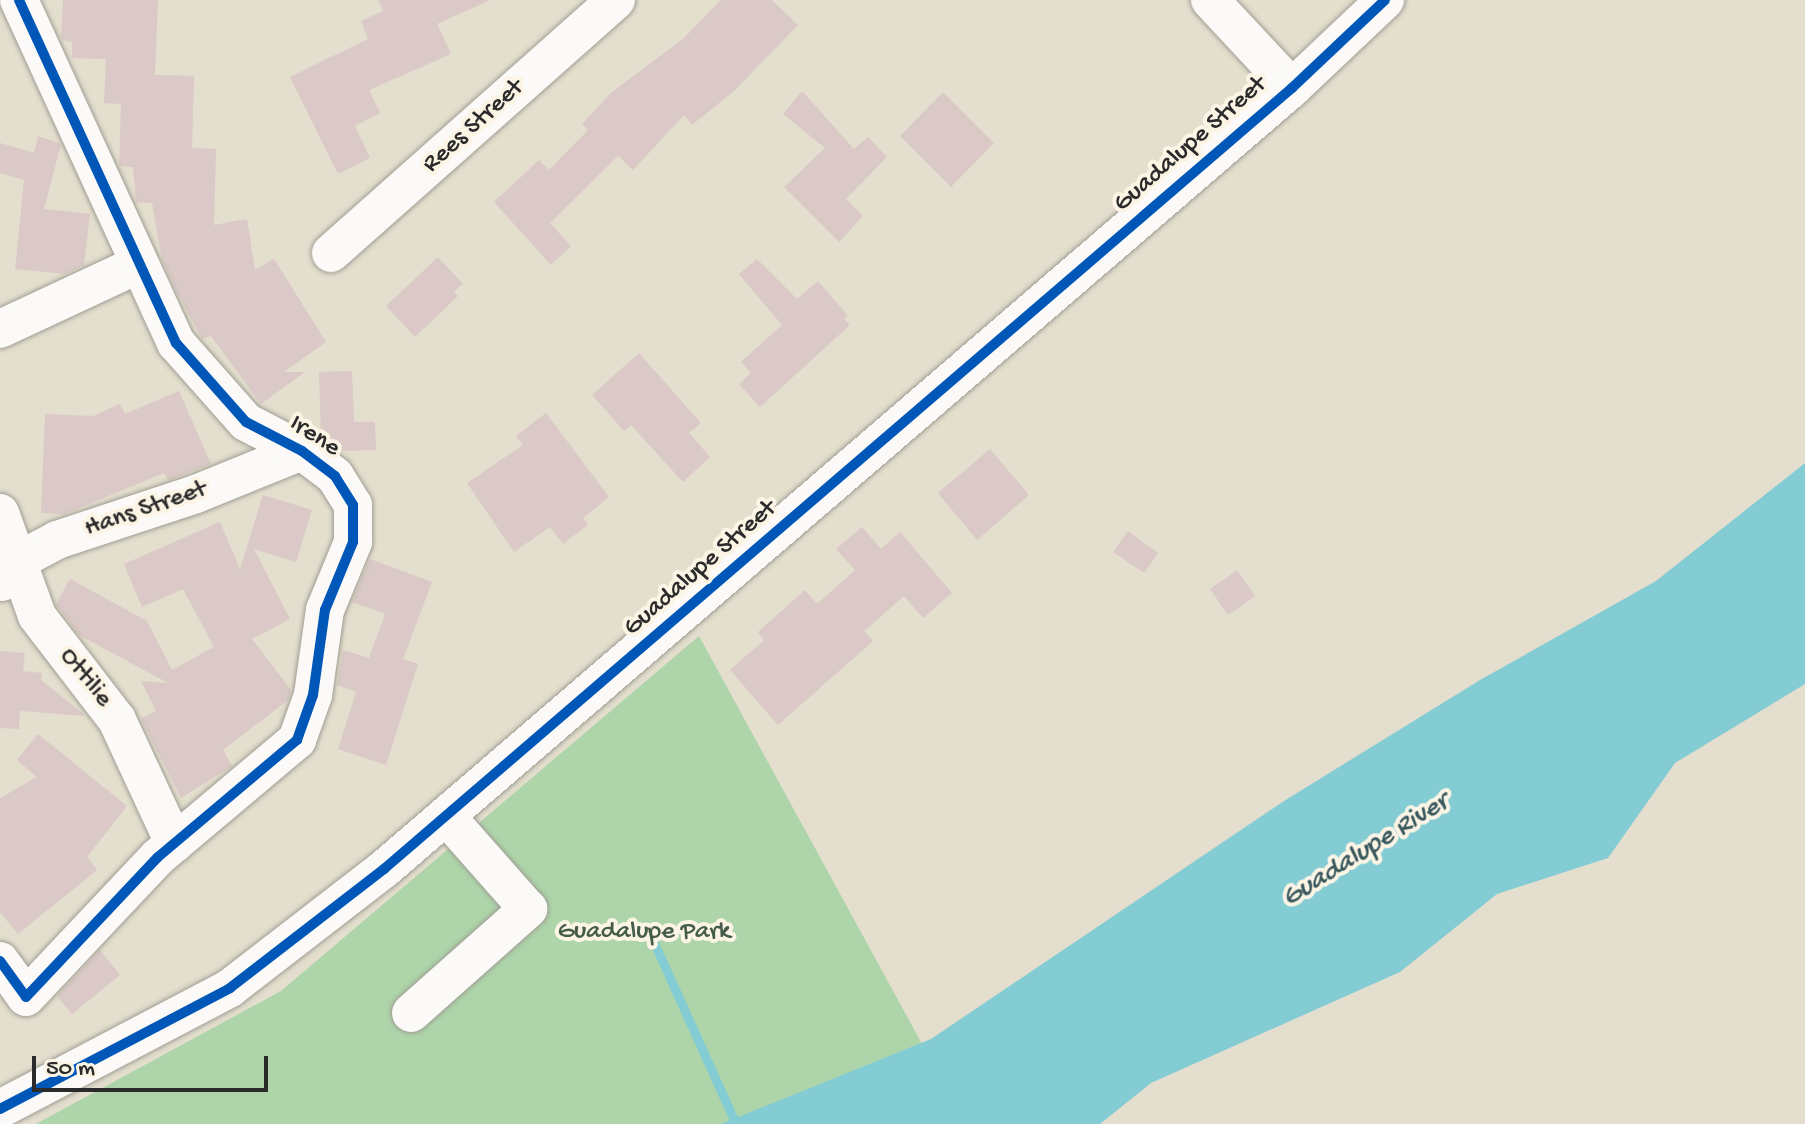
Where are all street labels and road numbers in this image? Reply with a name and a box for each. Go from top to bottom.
street label: Guadalupe Street [1108,70,1274,220]
street label: Rees Street [417,73,531,181]
street label: Irene [283,409,345,465]
street label: Hans Street [81,475,211,545]
street label: Guadalupe Street [618,494,784,644]
street label: Ottilie [52,642,118,714]

